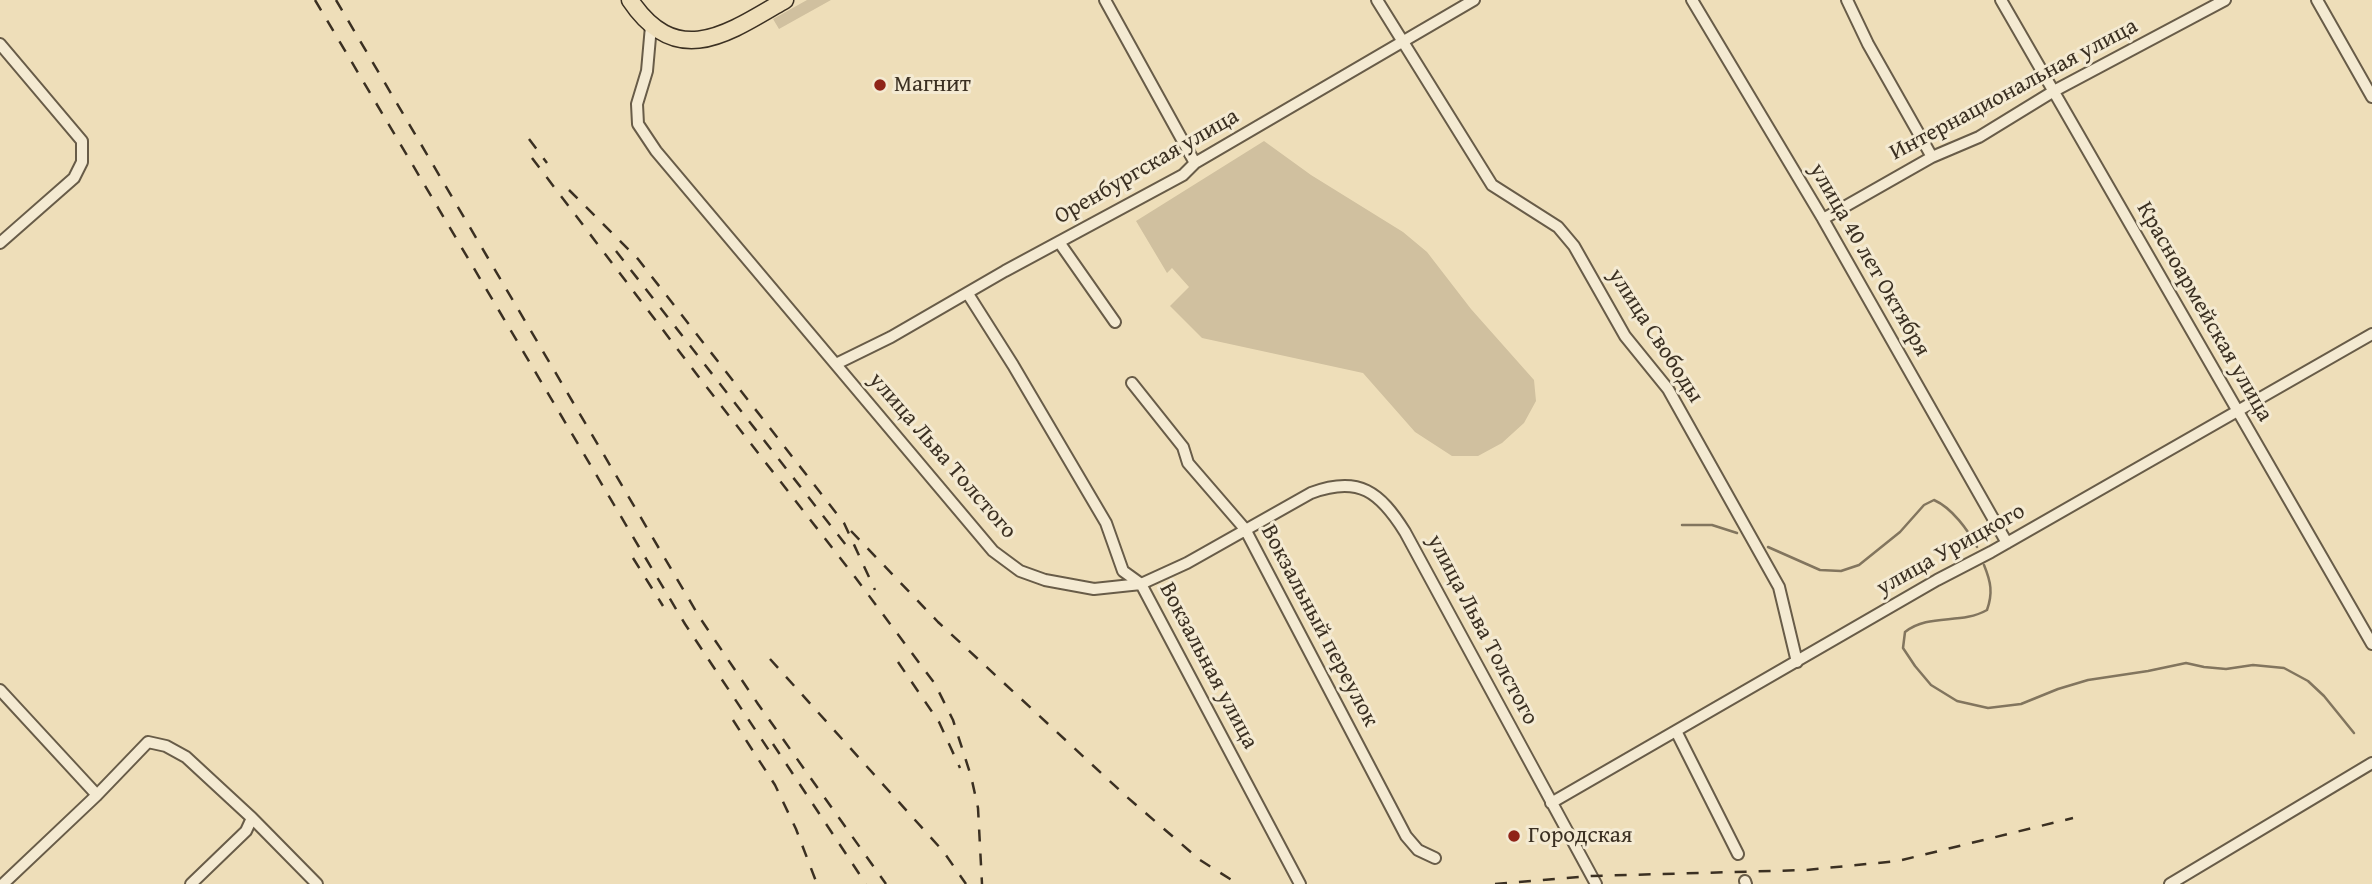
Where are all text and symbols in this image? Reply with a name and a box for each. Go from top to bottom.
street label: Интернациональная улица [1885,13,2143,167]
place label: Магнит [894,71,971,99]
marker: Магнит [872,77,888,93]
street label: Оренбургская улица [1050,103,1244,231]
street label: улица 40 лет Октября [1802,158,1936,362]
street label: Красноармейская улица [2130,197,2278,427]
street label: улица Свободы [1601,264,1709,408]
street label: улица Льва Толстого [862,367,1022,545]
street label: улица Урицкого [1872,498,2030,602]
street label: Вокзальный переулок [1254,520,1384,732]
street label: улица Льва Толстого [1420,530,1544,730]
street label: Вокзальная улица [1153,578,1263,754]
place label: Городская [1528,822,1632,850]
marker: Городская [1506,828,1522,844]

